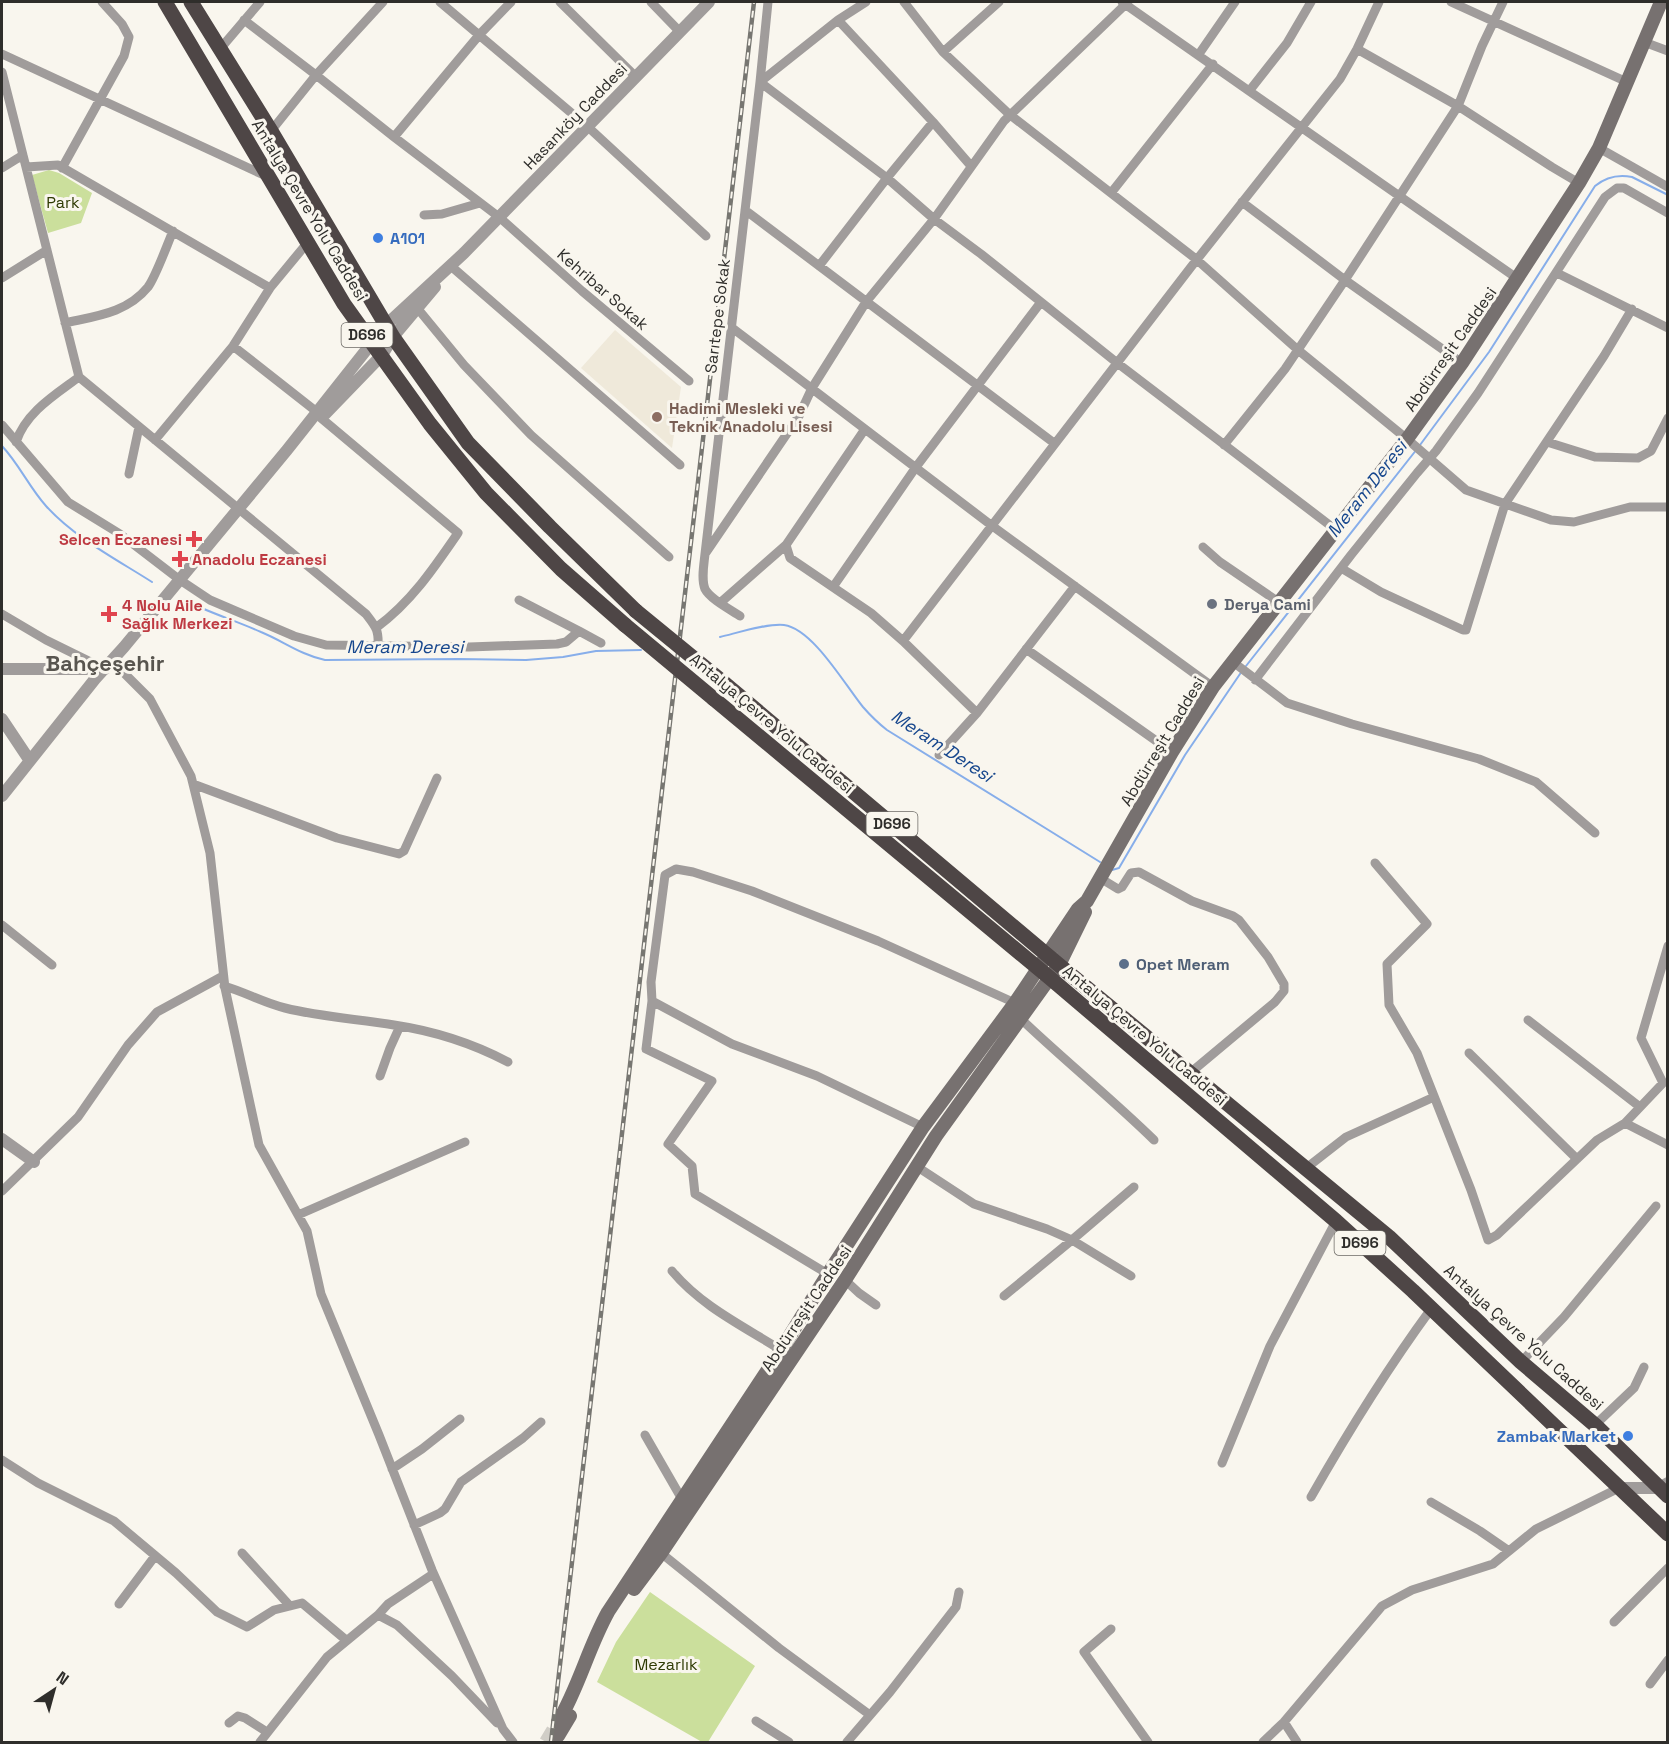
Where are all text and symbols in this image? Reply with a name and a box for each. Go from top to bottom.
street label: Hasanköy Caddesi [519,58,632,174]
street label: Antalya Çevre Yolu Caddesi [247,116,372,305]
park label: Park [46,192,80,213]
place label: A101 [390,228,425,249]
marker: A101 [371,231,385,245]
street label: Kehribar Sokak [553,244,653,335]
street label: Sarıtepe Sokak [700,257,735,375]
street label: Abdürreşit Caddesi [1400,283,1501,416]
road number: D696 [342,323,392,347]
place label: Hadimi Mesleki ve Teknik Anadolu Lisesi [669,398,833,437]
marker: Hadimi Mesleki ve Teknik Anadolu Lisesi [650,410,664,424]
water label: Meram Deresi [1322,434,1413,542]
place label: Selcen Eczanesi [59,529,182,550]
marker: Selcen Eczanesi [187,532,201,546]
place label: Anadolu Eczanesi [192,549,327,570]
marker: Anadolu Eczanesi [173,552,187,566]
place label: Derya Cami [1224,594,1311,615]
place label: 4 Nolu Aile Sağlık Merkezi [122,595,232,634]
marker: Derya Cami [1205,597,1219,611]
marker: 4 Nolu Aile Sağlık Merkezi [100,605,118,623]
water label: Meram Deresi [347,635,466,658]
street label: Antalya Çevre Yolu Caddesi [685,648,858,798]
district label: Bahçeşehir [46,649,165,677]
street label: Abdürreşit Caddesi [1116,673,1209,810]
water label: Meram Deresi [887,704,1000,788]
road number: D696 [866,812,918,836]
place label: Opet Meram [1136,954,1230,975]
marker: Opet Meram [1117,957,1131,971]
street label: Antalya Çevre Yolu Caddesi [1058,960,1231,1110]
road number: D696 [1334,1231,1386,1255]
street label: Abdürreşit Caddesi [757,1241,856,1375]
street label: Antalya Çevre Yolu Caddesi [1439,1260,1608,1415]
place label: Zambak Market [1497,1426,1616,1447]
marker: Zambak Market [1621,1429,1635,1443]
park label: Mezarlık [635,1654,698,1675]
north arrow [24,1660,84,1720]
text: N [52,1667,73,1690]

